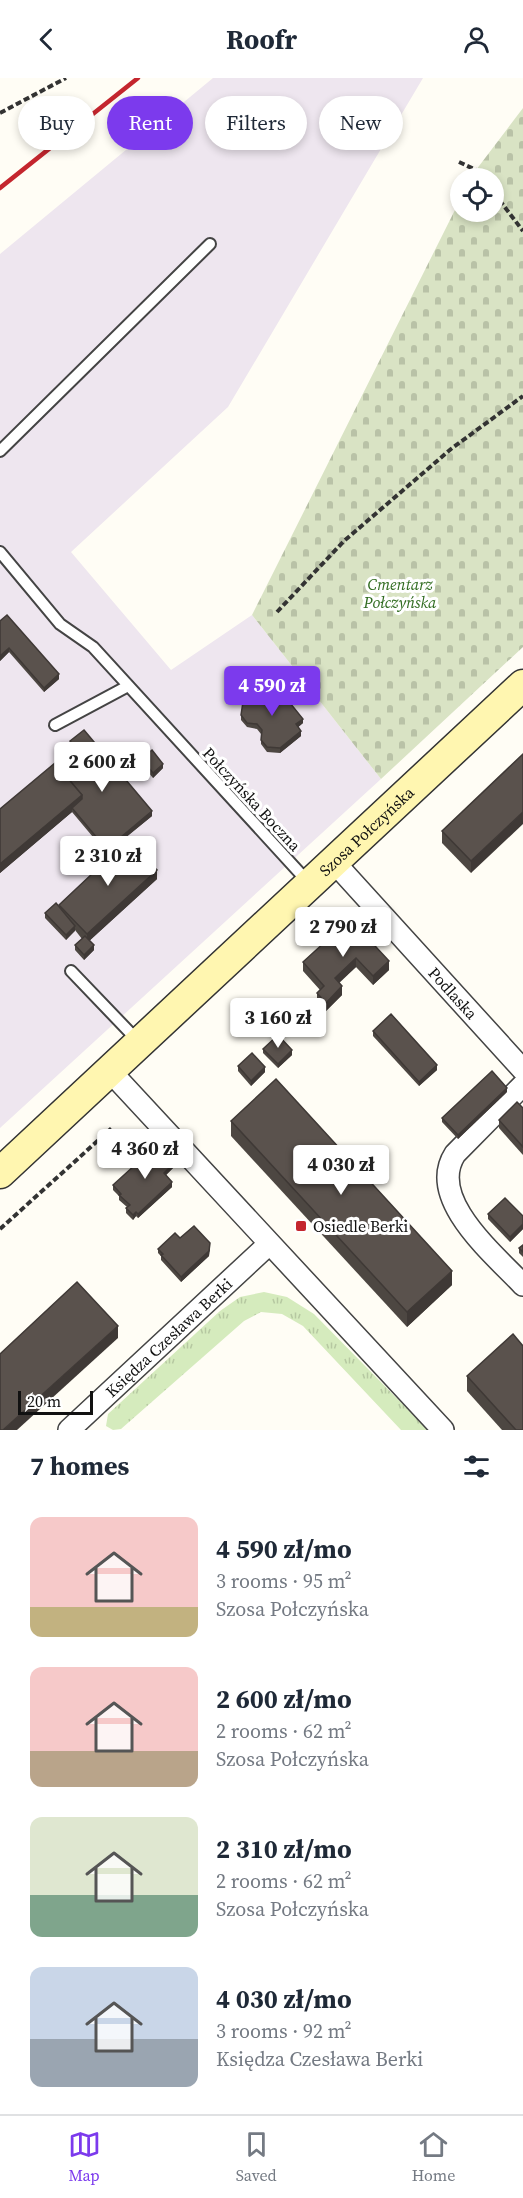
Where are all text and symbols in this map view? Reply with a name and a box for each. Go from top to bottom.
text: Roofr [226,21,297,58]
icon: back [30,23,63,56]
icon: person [460,23,493,56]
chip: Buy [18,96,95,150]
chip: Rent [107,96,193,150]
chip: Filters [205,96,307,150]
chip: New [319,96,403,150]
map controls [450,168,504,222]
button: locate [450,168,504,222]
park label: Cmentarz Połczyńska [363,573,437,613]
pin: 4 590 zł [210,666,334,717]
text: 4 590 zł [238,671,306,699]
pin: 2 600 zł [40,742,164,793]
street label: Połczyńska Boczna [198,742,307,856]
text: 2 600 zł [68,747,136,775]
street label: Szosa Połczyńska [314,781,419,881]
pin: 2 310 zł [46,836,170,887]
text: 2 310 zł [74,841,142,869]
pin: 2 790 zł [281,907,405,958]
text: 2 790 zł [309,912,377,940]
street label: Podlaska [424,962,483,1025]
pin: 3 160 zł [216,998,340,1049]
text: 3 160 zł [244,1003,312,1031]
pin: 4 360 zł [83,1129,207,1180]
text: 4 360 zł [111,1134,179,1162]
pin: 4 030 zł [279,1145,403,1196]
text: 4 030 zł [307,1150,375,1178]
place label: Osiedle Berki [313,1215,408,1237]
marker: Osiedle Berki [294,1219,308,1233]
street label: Księdza Czesława Berki [100,1273,237,1402]
scale bar [18,1388,93,1416]
text: 20 m [27,1390,61,1412]
text: 7 homes [30,1448,129,1484]
icon: filters [460,1450,493,1483]
text: 4 590 zł/mo [216,1531,352,1567]
icon: home [78,1541,150,1613]
text: 3 rooms · 95 m² [216,1567,352,1595]
text: Szosa Połczyńska [216,1595,369,1623]
text: 2 600 zł/mo [216,1681,352,1717]
icon: home [78,1691,150,1763]
text: 2 rooms · 62 m² [216,1717,352,1745]
text: Szosa Połczyńska [216,1745,369,1773]
text: 2 310 zł/mo [216,1831,352,1867]
icon: home [78,1841,150,1913]
text: 2 rooms · 62 m² [216,1867,352,1895]
text: Szosa Połczyńska [216,1895,369,1923]
text: 4 030 zł/mo [216,1981,352,2017]
icon: home [78,1991,150,2063]
text: 3 rooms · 92 m² [216,2017,352,2045]
text: Księdza Czesława Berki [216,2045,423,2073]
tab: Map [68,2128,101,2186]
tab: Saved [236,2128,277,2186]
tab: Home [412,2128,455,2186]

